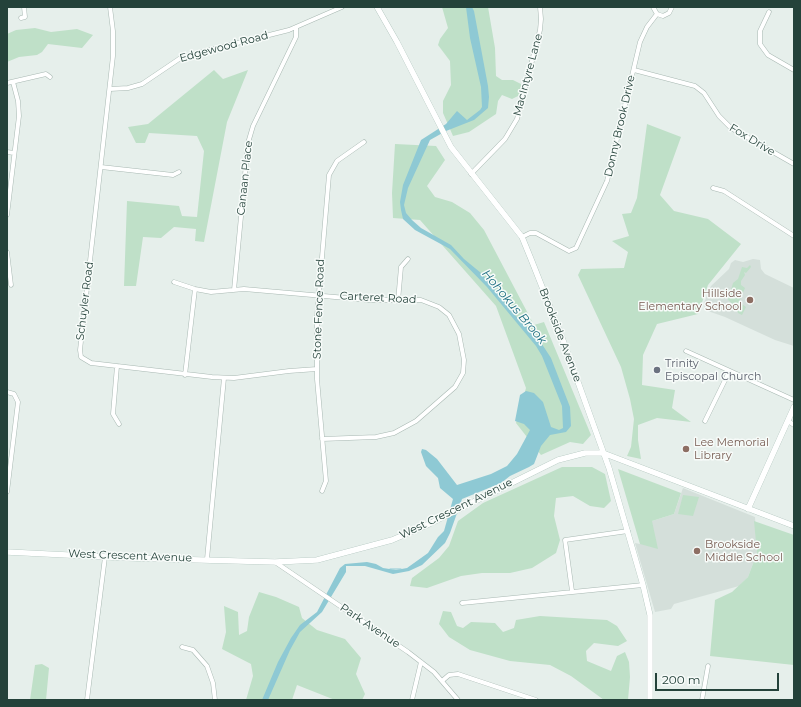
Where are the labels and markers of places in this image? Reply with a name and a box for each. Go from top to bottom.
place label: Hillside Elementary School [638,287,742,313]
marker: Hillside Elementary School [745,295,755,305]
place label: Trinity Episcopal Church [665,357,761,383]
marker: Trinity Episcopal Church [652,365,662,375]
place label: Lee Memorial Library [694,436,769,462]
marker: Lee Memorial Library [681,444,691,454]
place label: Brookside Middle School [705,538,783,564]
marker: Brookside Middle School [692,546,702,556]

